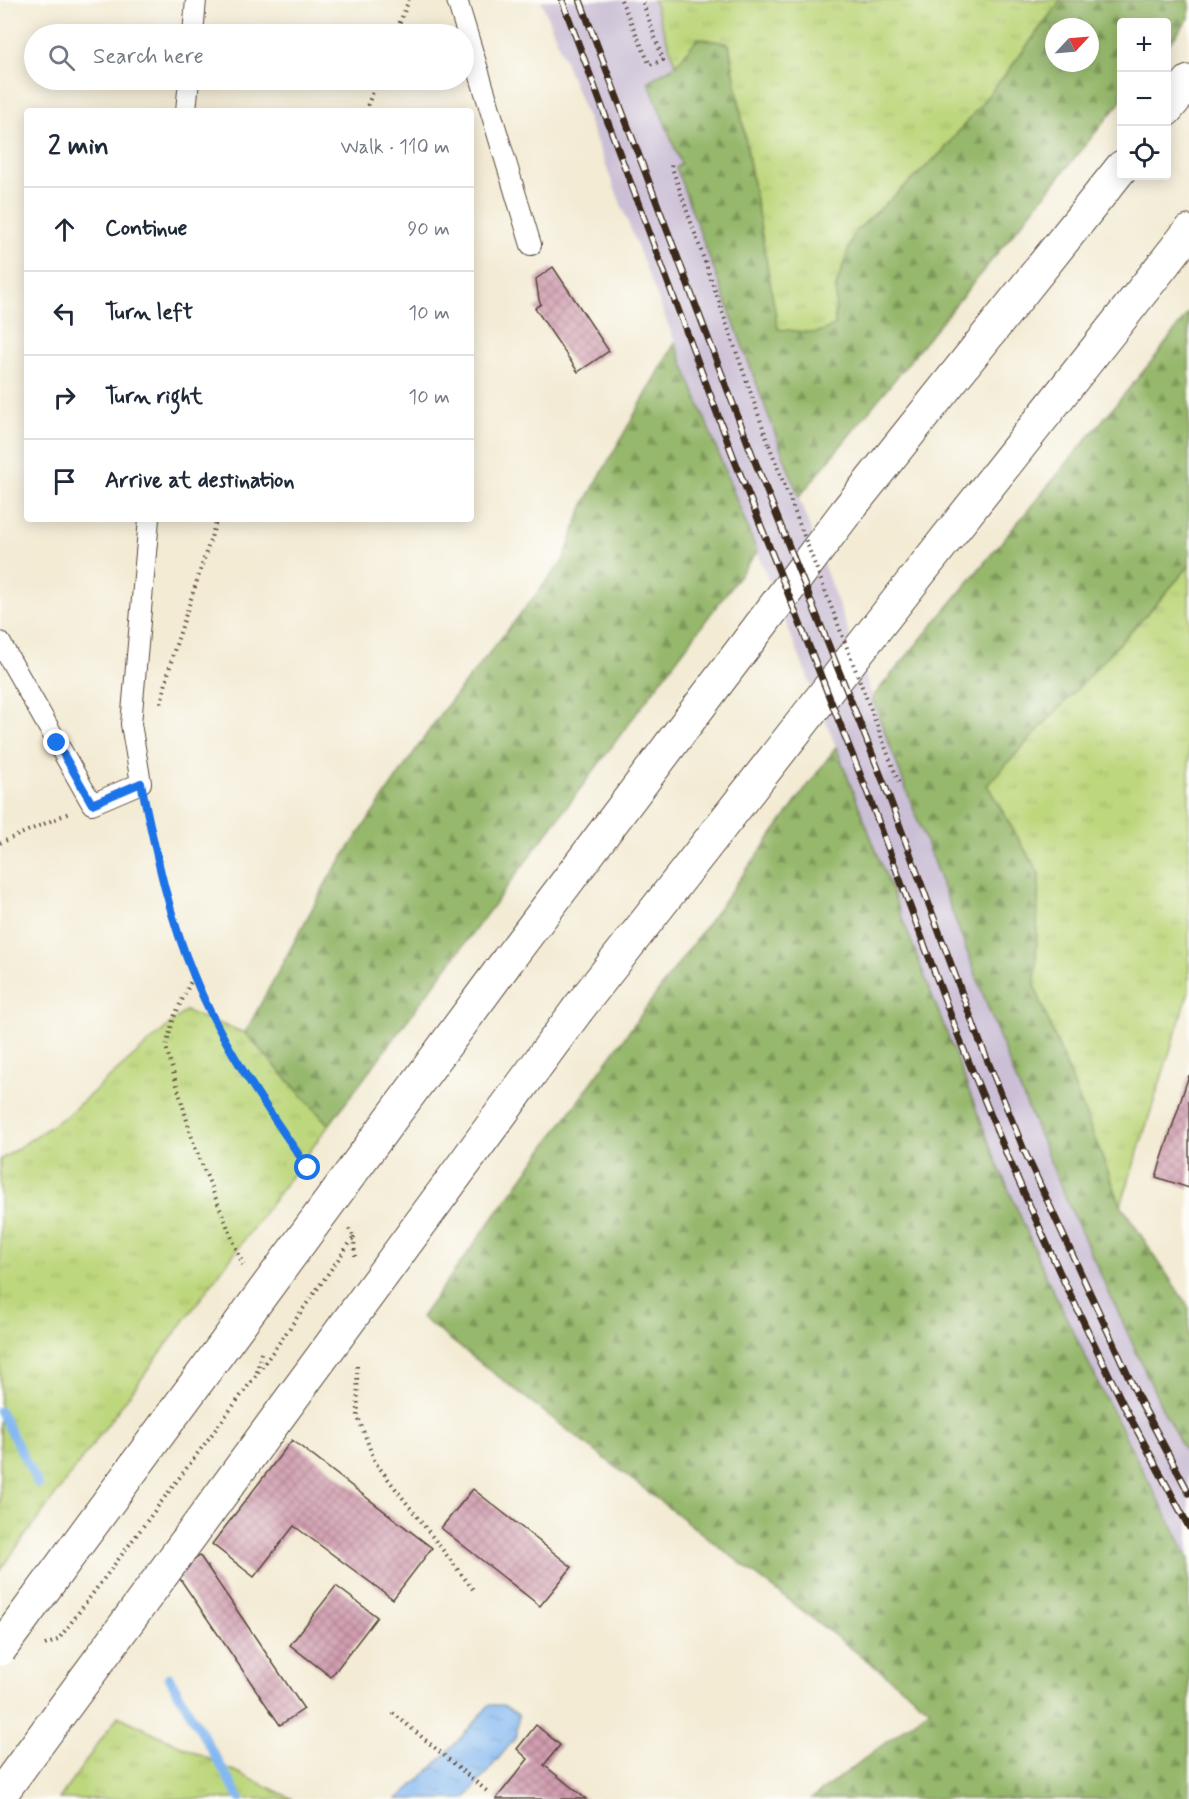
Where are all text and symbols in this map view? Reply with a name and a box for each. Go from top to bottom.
north arrow [1045,18,1099,72]
map controls [1117,18,1171,180]
button: + [1117,18,1171,72]
search box [24,24,474,90]
icon: search [45,41,78,74]
text: Search here [93,43,204,71]
button: − [1117,72,1171,126]
button: locate [1117,126,1171,180]
text: 2 min [48,130,109,164]
text: Walk · 110 m [341,134,450,161]
icon: ahead [48,213,81,246]
text: Continue [105,215,187,243]
text: 90 m [407,216,450,243]
icon: left [48,297,81,330]
text: Turn left [105,299,193,327]
text: 10 m [408,300,450,327]
icon: right [48,381,81,414]
text: Turn right [105,383,203,411]
text: 10 m [408,384,450,411]
icon: arrive [48,465,81,498]
text: Arrive at destination [105,467,295,495]
route end [43,729,69,755]
route start [294,1154,320,1180]

